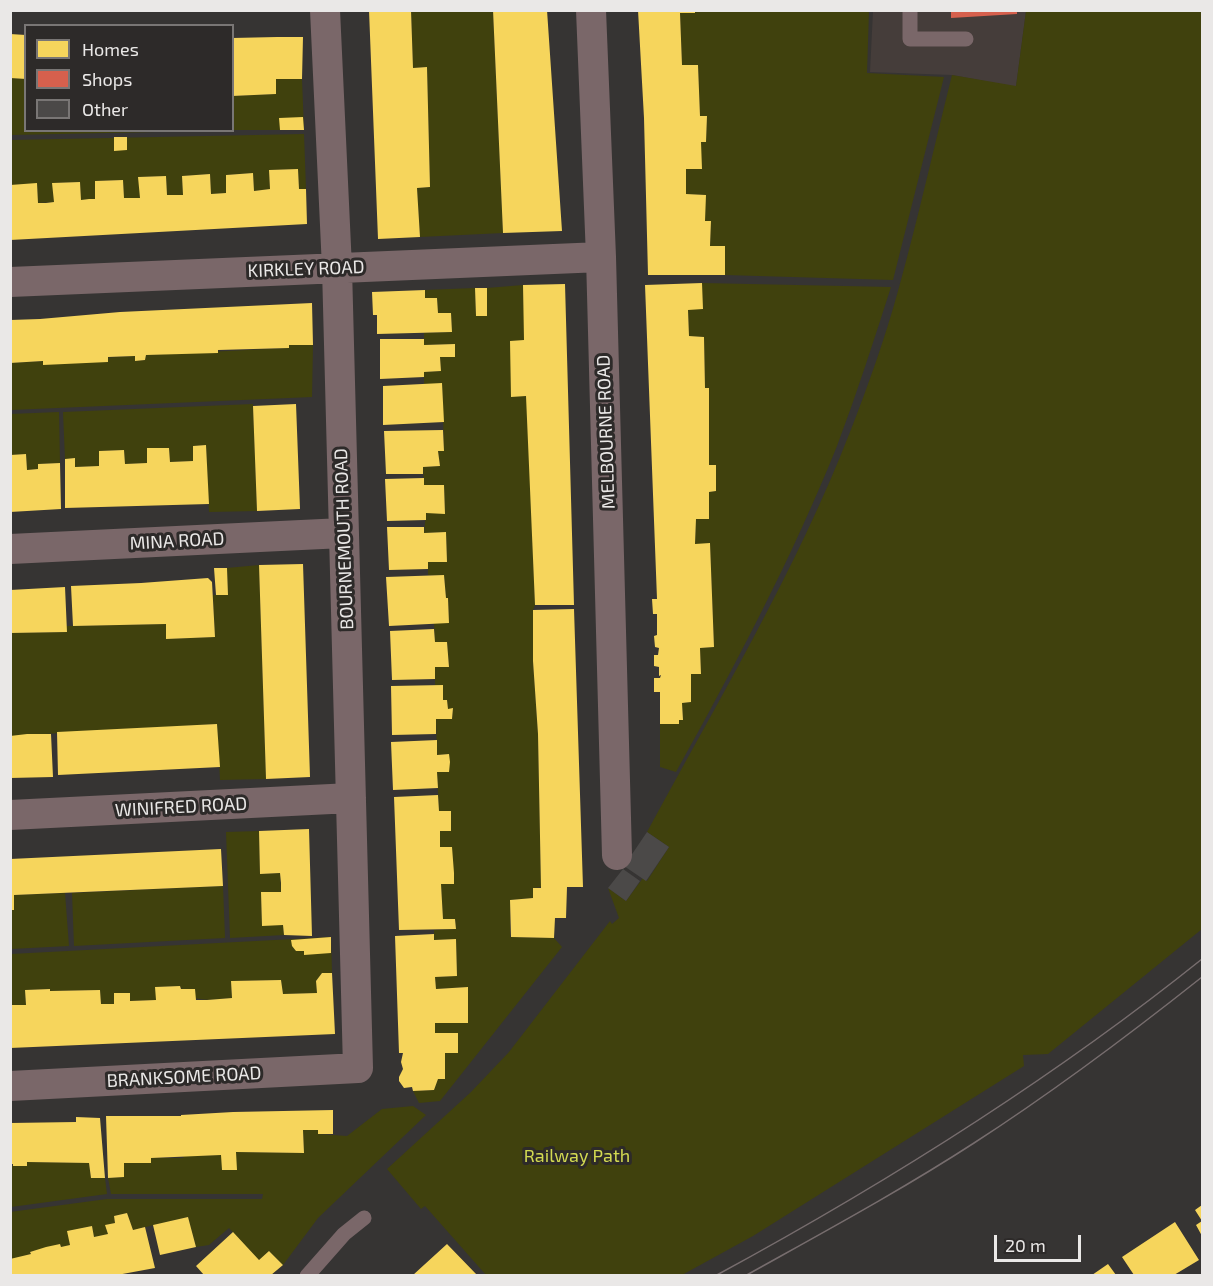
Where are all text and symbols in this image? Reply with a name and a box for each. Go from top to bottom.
legend [24,24,234,132]
text: Homes [82,38,139,60]
text: Shops [82,68,132,90]
text: Other [82,98,128,120]
street label: KIRKLEY ROAD [247,256,365,282]
street label: MELBOURNE ROAD [593,354,619,510]
street label: BOURNEMOUTH ROAD [330,448,358,630]
street label: MINA ROAD [129,528,225,554]
street label: WINIFRED ROAD [114,793,248,821]
street label: BRANKSOME ROAD [106,1062,262,1092]
park label: Railway Path [524,1145,630,1167]
scale bar [997,1223,1084,1261]
text: 20 m [1005,1234,1046,1256]

